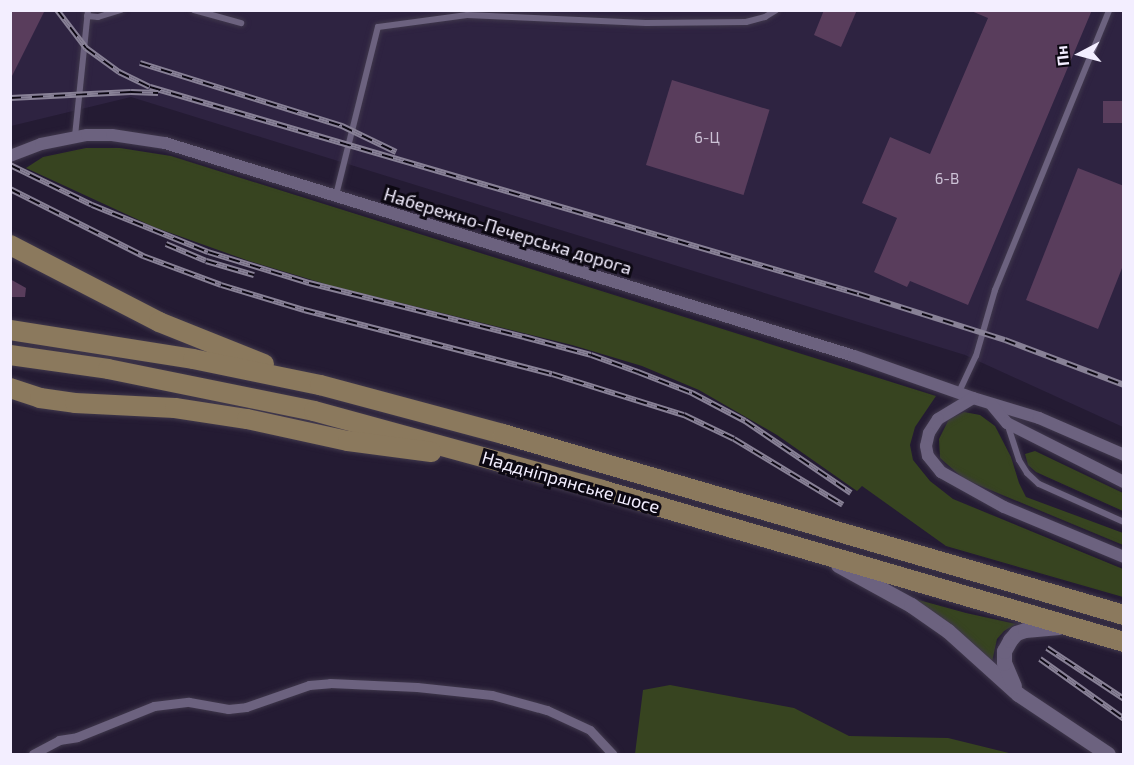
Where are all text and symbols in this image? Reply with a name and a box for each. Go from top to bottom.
north arrow [1050,24,1110,84]
text: Пн [1051,45,1072,67]
house number: 6-Ц [694,129,720,147]
house number: 6-В [935,170,959,188]
street label: Набережно-Печерська дорога [381,183,635,279]
street label: Наддніпрянське шосе [480,446,662,518]

